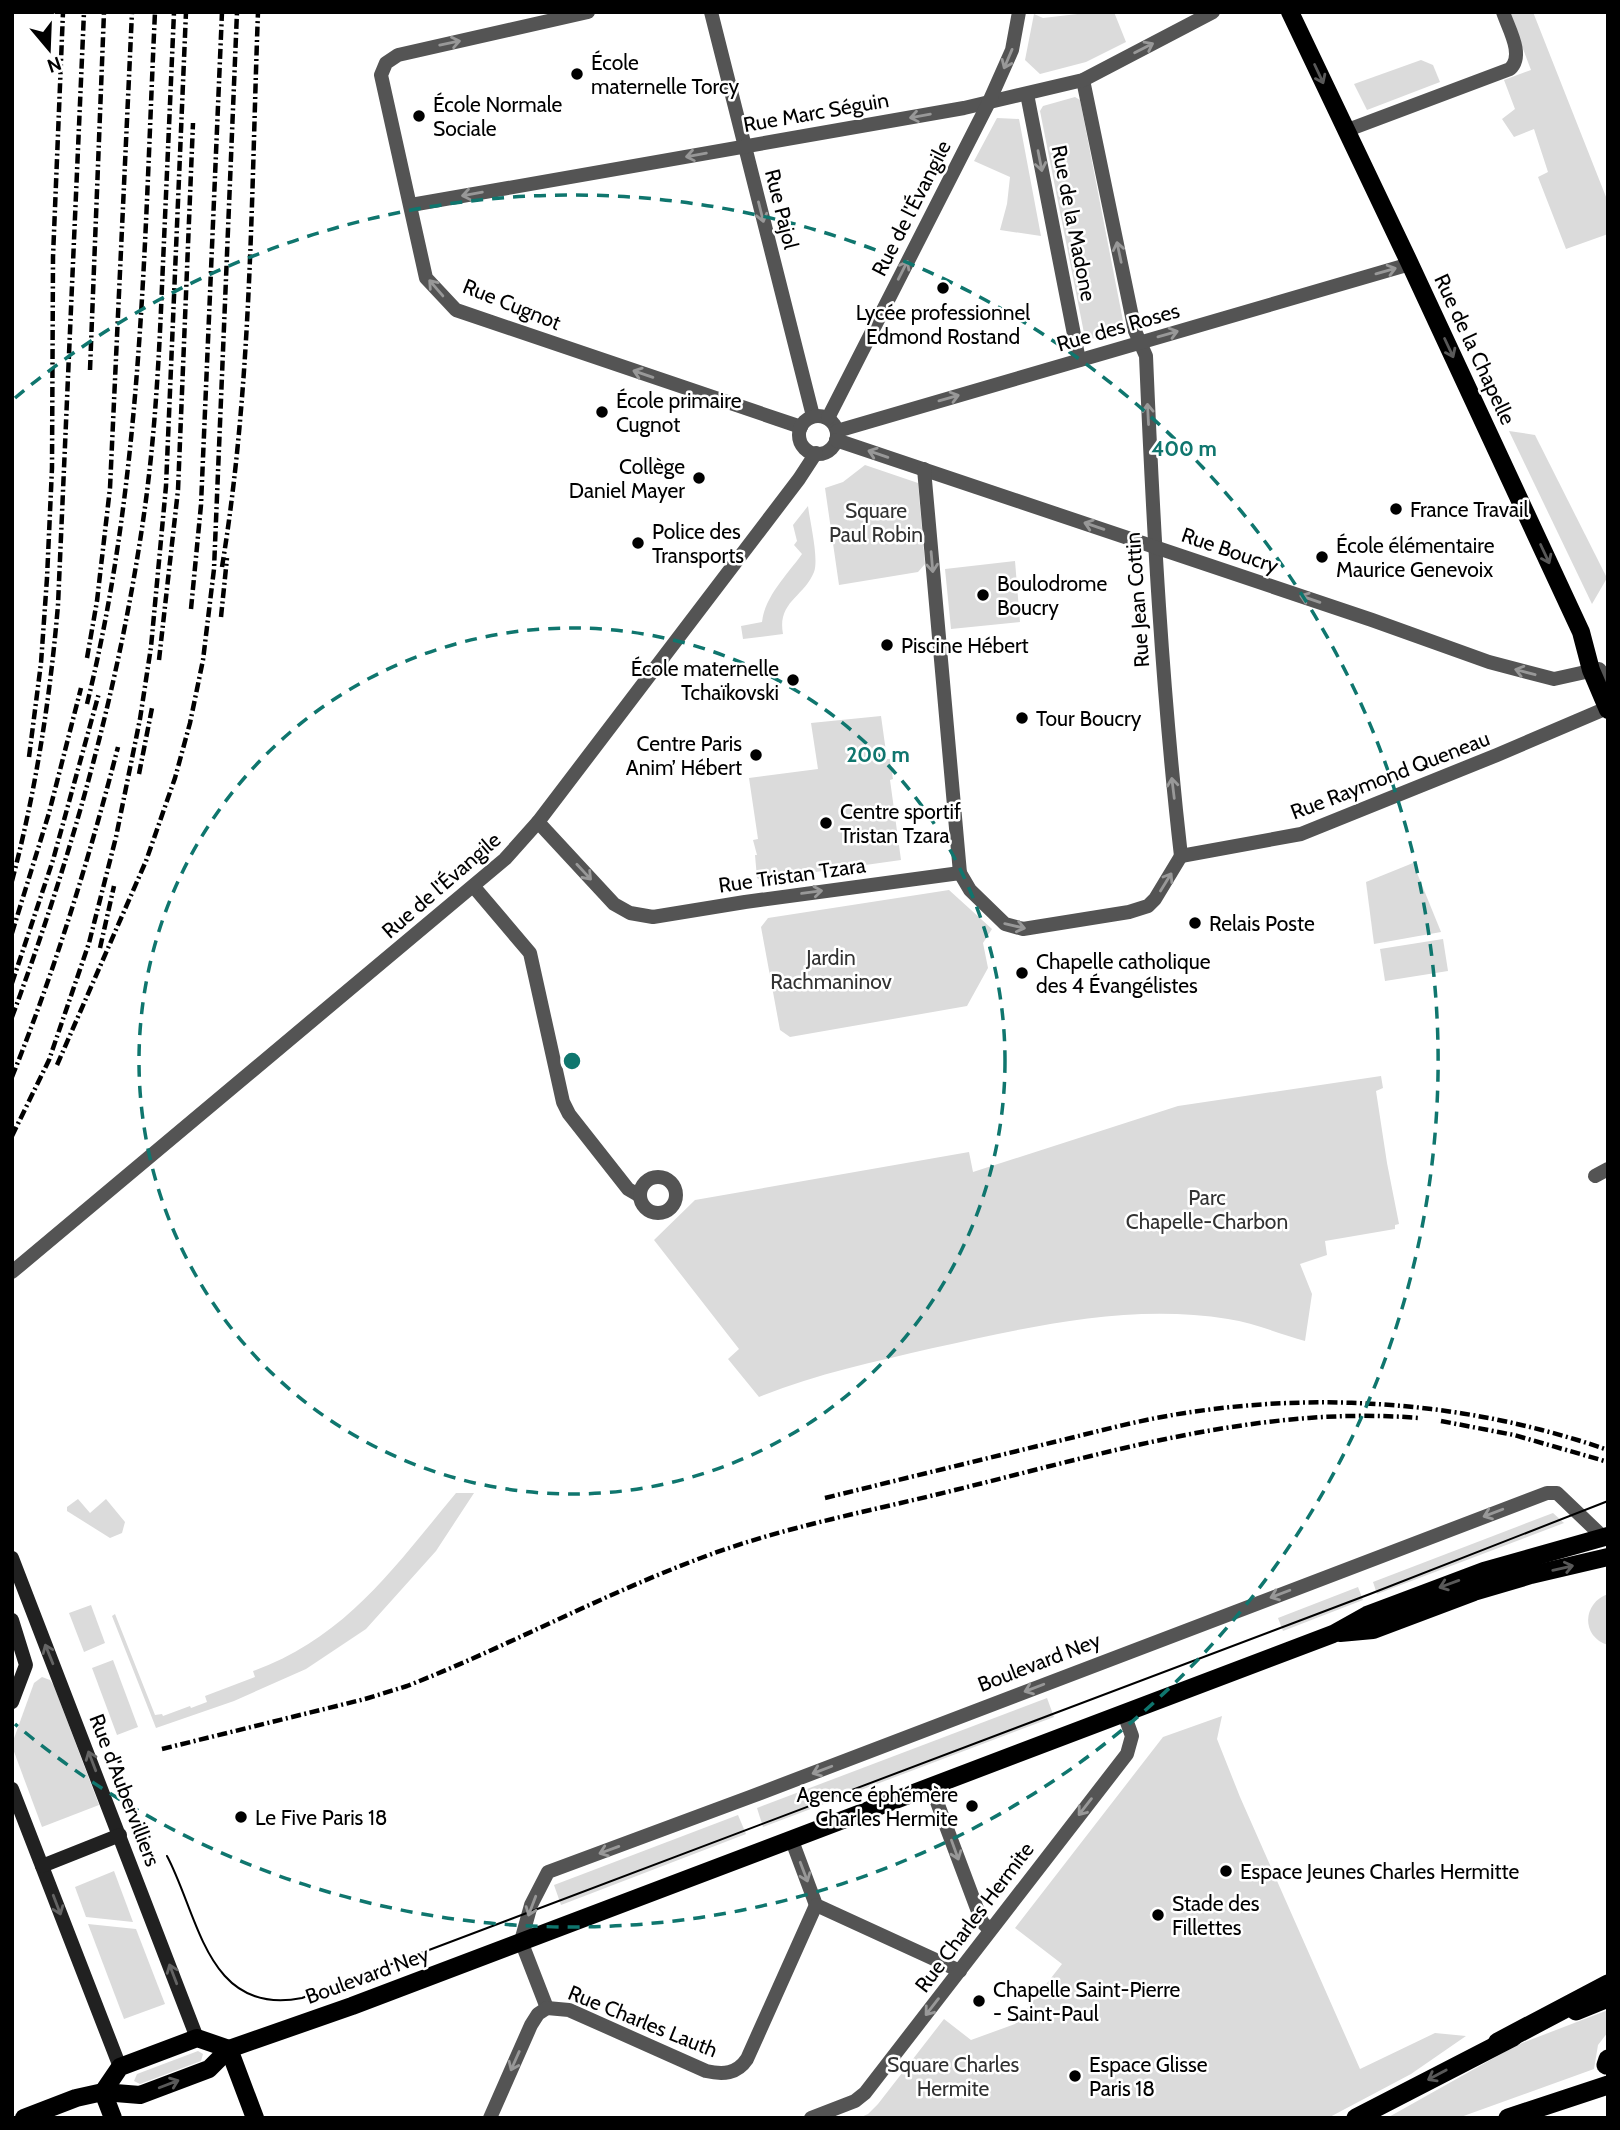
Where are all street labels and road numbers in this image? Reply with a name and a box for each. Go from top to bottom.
street label: Rue Marc Séguin [741,87,891,137]
street label: Rue de l'Évangile [866,136,956,280]
street label: Rue de la Madone [1047,143,1101,303]
street label: Rue Pajol [759,166,804,252]
street label: Rue de la Chapelle [1429,270,1521,428]
street label: Rue Cugnot [459,273,565,335]
street label: Rue des Roses [1054,297,1183,356]
street label: Rue Boucry [1178,522,1282,578]
street label: Rue Jean Cottin [1120,531,1154,669]
street label: Rue Raymond Queneau [1287,725,1493,825]
street label: Rue de l'Évangile [377,827,505,943]
street label: Rue Tristan Tzara [717,852,867,898]
street label: Boulevard Ney [974,1627,1104,1697]
street label: Rue d'Aubervilliers [84,1710,166,1870]
street label: Rue Charles Hermite [909,1837,1039,1997]
street label: Boulevard Ney [302,1941,432,2009]
street label: Rue Charles Lauth [565,1980,721,2062]

